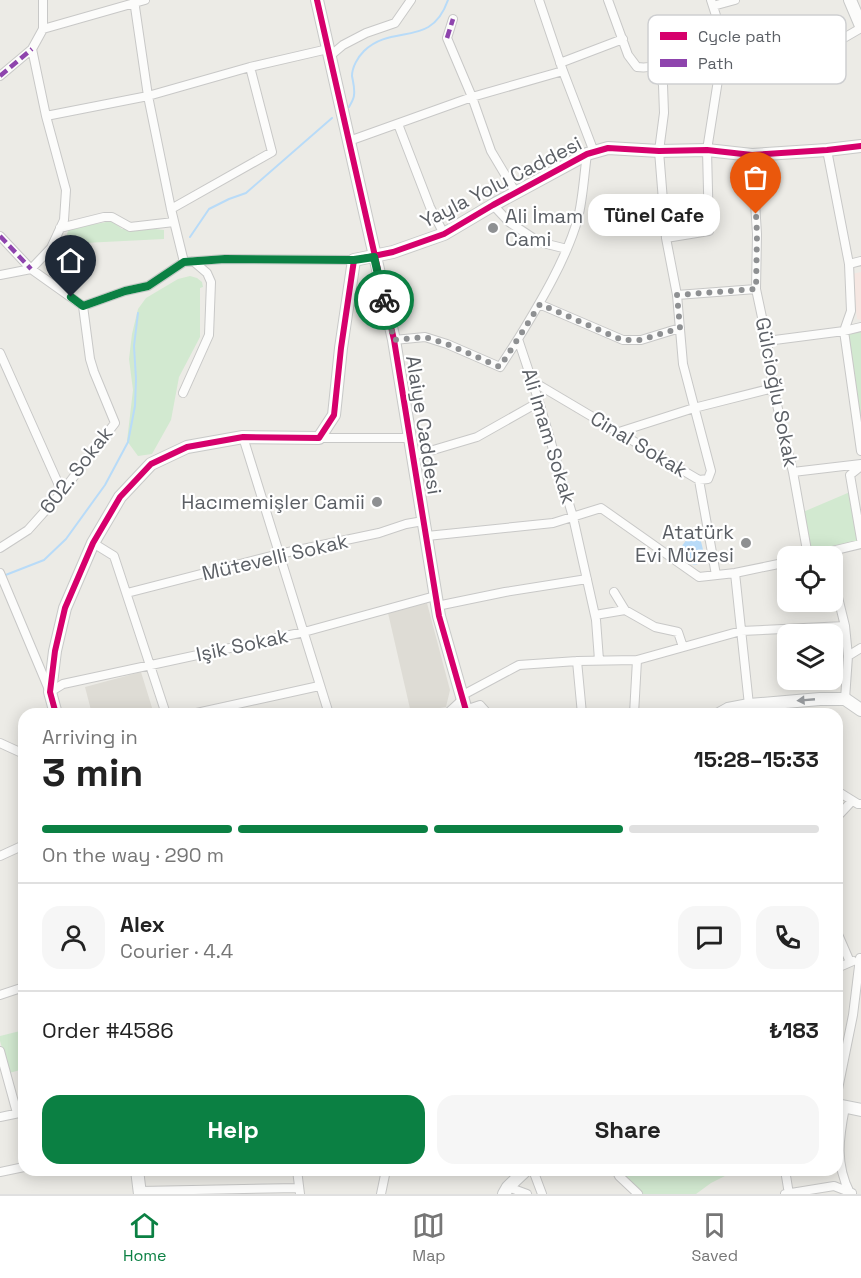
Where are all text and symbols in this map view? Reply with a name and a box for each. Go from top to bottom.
legend [648,15,846,84]
text: Cycle path [698,26,781,47]
text: Path [698,53,733,74]
street label: Yayla Yolu Caddesi [416,130,586,234]
pin [730,152,781,214]
icon: bag [739,161,772,194]
callout: Tünel Cafe [588,193,720,235]
text: Tünel Cafe [604,202,704,228]
place label: Ali İmam Cami [505,203,583,252]
marker: Ali İmam Cami [486,221,500,235]
pin [45,235,96,297]
icon: home [54,244,87,277]
courier [354,270,414,330]
icon: bike [368,284,401,317]
street label: Gülcioğlu Sokak [750,315,804,469]
street label: Alaiye Caddesi [400,354,448,496]
street label: Ali Imam Sokak [516,365,582,507]
street label: Cinal Sokak [586,405,693,483]
street label: 602. Sokak [34,421,118,519]
place label: Hacımemişler Camii [181,489,365,515]
marker: Hacımemişler Camii [370,495,384,509]
place label: Atatürk Evi Müzesi [635,519,734,568]
street label: Mütevelli Sokak [199,527,351,586]
marker: Atatürk Evi Müzesi [739,536,753,550]
map controls [777,546,843,690]
button: locate [777,546,843,612]
street label: Işik Sokak [194,623,291,667]
button: layers [777,624,843,690]
one-way arrow [796,695,815,705]
text: Arriving in [42,724,138,750]
text: 15:28–15:33 [694,745,819,773]
text: 3 min [42,748,143,797]
text: On the way · 290 m [42,842,224,868]
button: person [42,906,105,969]
button: chat [678,906,741,969]
button: phone [756,906,819,969]
text: Alex [120,910,165,938]
text: Courier · 4.4 [120,938,233,964]
text: Order #4586 [42,1016,174,1044]
text: ₺183 [769,1016,819,1044]
button: Help [42,1095,425,1164]
button: Share [437,1095,819,1164]
tab: Home [123,1209,167,1266]
tab: Map [412,1209,446,1266]
tab: Saved [691,1209,738,1266]

